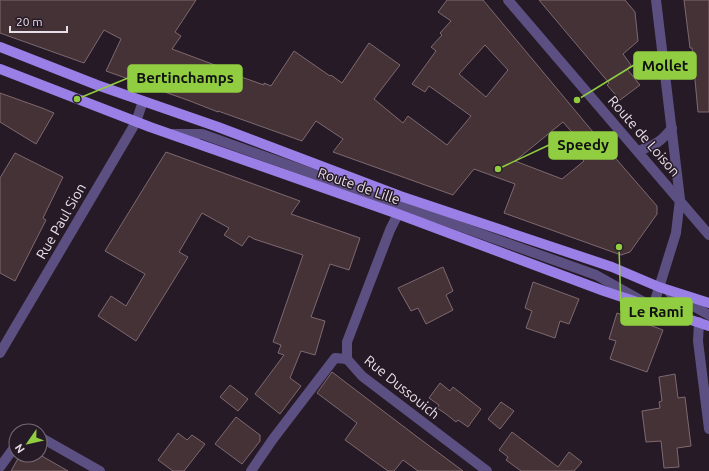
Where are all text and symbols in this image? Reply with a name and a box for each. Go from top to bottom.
scale bar [10,8,67,34]
text: 20 m [16,15,43,28]
callout: Mollet [634,52,696,79]
text: Mollet [642,57,689,74]
callout: Bertinchamps [128,65,242,92]
text: Bertinchamps [136,69,234,86]
street label: Route de Loison [605,92,683,180]
callout: Speedy [549,132,617,159]
text: Speedy [557,136,609,153]
street label: Route de Lille [316,164,402,208]
street label: Rue Paul Sion [33,180,89,262]
callout: Le Rami [621,298,692,325]
text: Le Rami [628,303,684,320]
street label: Rue Dussouich [361,352,443,422]
north arrow [8,423,48,463]
text: N [12,442,27,455]

